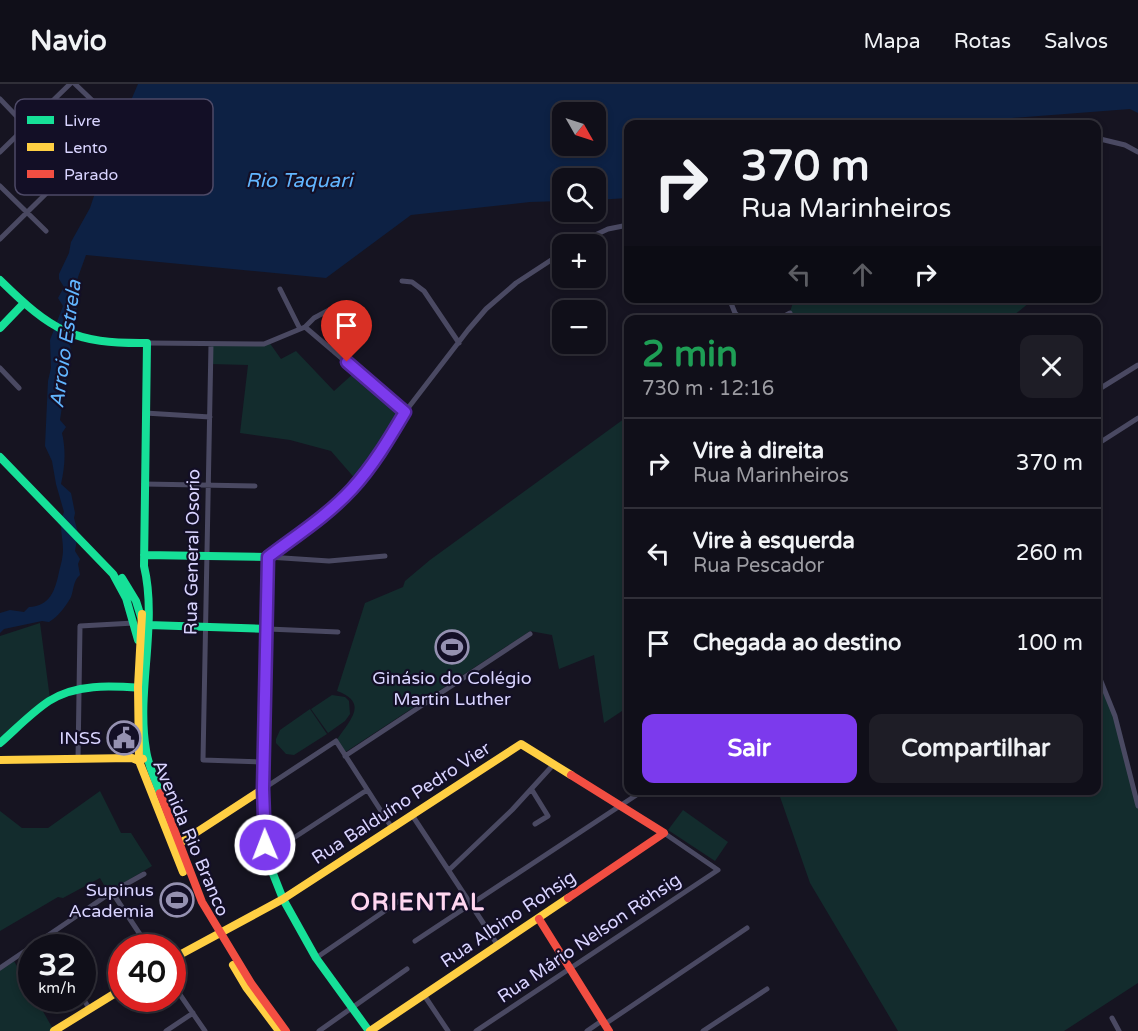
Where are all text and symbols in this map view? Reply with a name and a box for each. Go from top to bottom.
text: Navio [30,24,107,58]
text: Mapa [863,29,921,54]
text: Rotas [954,29,1011,54]
text: Salvos [1044,29,1108,54]
legend [15,99,213,195]
north arrow [552,102,606,156]
map controls [552,102,606,354]
text: Livre [64,111,101,131]
text: Lento [64,138,108,158]
text: 370 m [741,141,870,192]
icon: right [642,144,720,222]
text: Parado [64,165,118,185]
button: search [552,168,606,222]
water label: Rio Taquari [245,169,356,193]
text: Rua Marinheiros [741,192,951,225]
button: + [552,234,606,288]
icon: left [783,258,816,291]
icon: ahead [846,258,879,291]
icon: right [909,258,942,291]
water label: Arroio Estrela [45,278,87,410]
pin [321,300,372,362]
button: − [552,300,606,354]
icon: arrive [330,309,363,342]
text: 2 min [642,333,738,376]
button: close [1020,335,1083,398]
text: 730 m · 12:16 [642,377,774,401]
text: Vire à direita [693,438,824,464]
icon: right [642,447,675,480]
text: 370 m [1016,450,1083,476]
text: Rua Marinheiros [693,464,849,488]
street label: Rua General Osorio [180,469,204,635]
text: Vire à esquerda [693,528,855,554]
icon: left [642,537,675,570]
text: 260 m [1016,540,1083,566]
text: Rua Pescador [693,554,824,578]
icon: arrive [642,627,675,660]
sports icon: Ginásio do Colégio Martin Luther [434,629,470,665]
text: Chegada ao destino [693,630,901,656]
text: 100 m [1016,630,1083,656]
place label: Ginásio do Colégio Martin Luther [372,667,532,710]
button: Sair [642,714,857,783]
button: Compartilhar [869,714,1083,783]
public building icon: INSS [106,720,142,756]
place label: INSS [59,727,101,749]
street label: Rua Balduíno Pedro Vier [308,737,495,869]
street label: Avenida Rio Branco [148,757,234,920]
position arrow [233,813,297,877]
street label: Rua Albino Rohsig [436,866,580,972]
street label: Rua Mário Nelson Röhsig [493,868,685,1008]
place label: Supinus Academia [68,879,154,922]
sports icon: Supinus Academia [159,882,195,918]
district label: ORIENTAL [351,888,485,917]
speed limit sign: 40 [108,934,186,1012]
text: 32 [38,947,76,984]
text: km/h [38,979,76,997]

